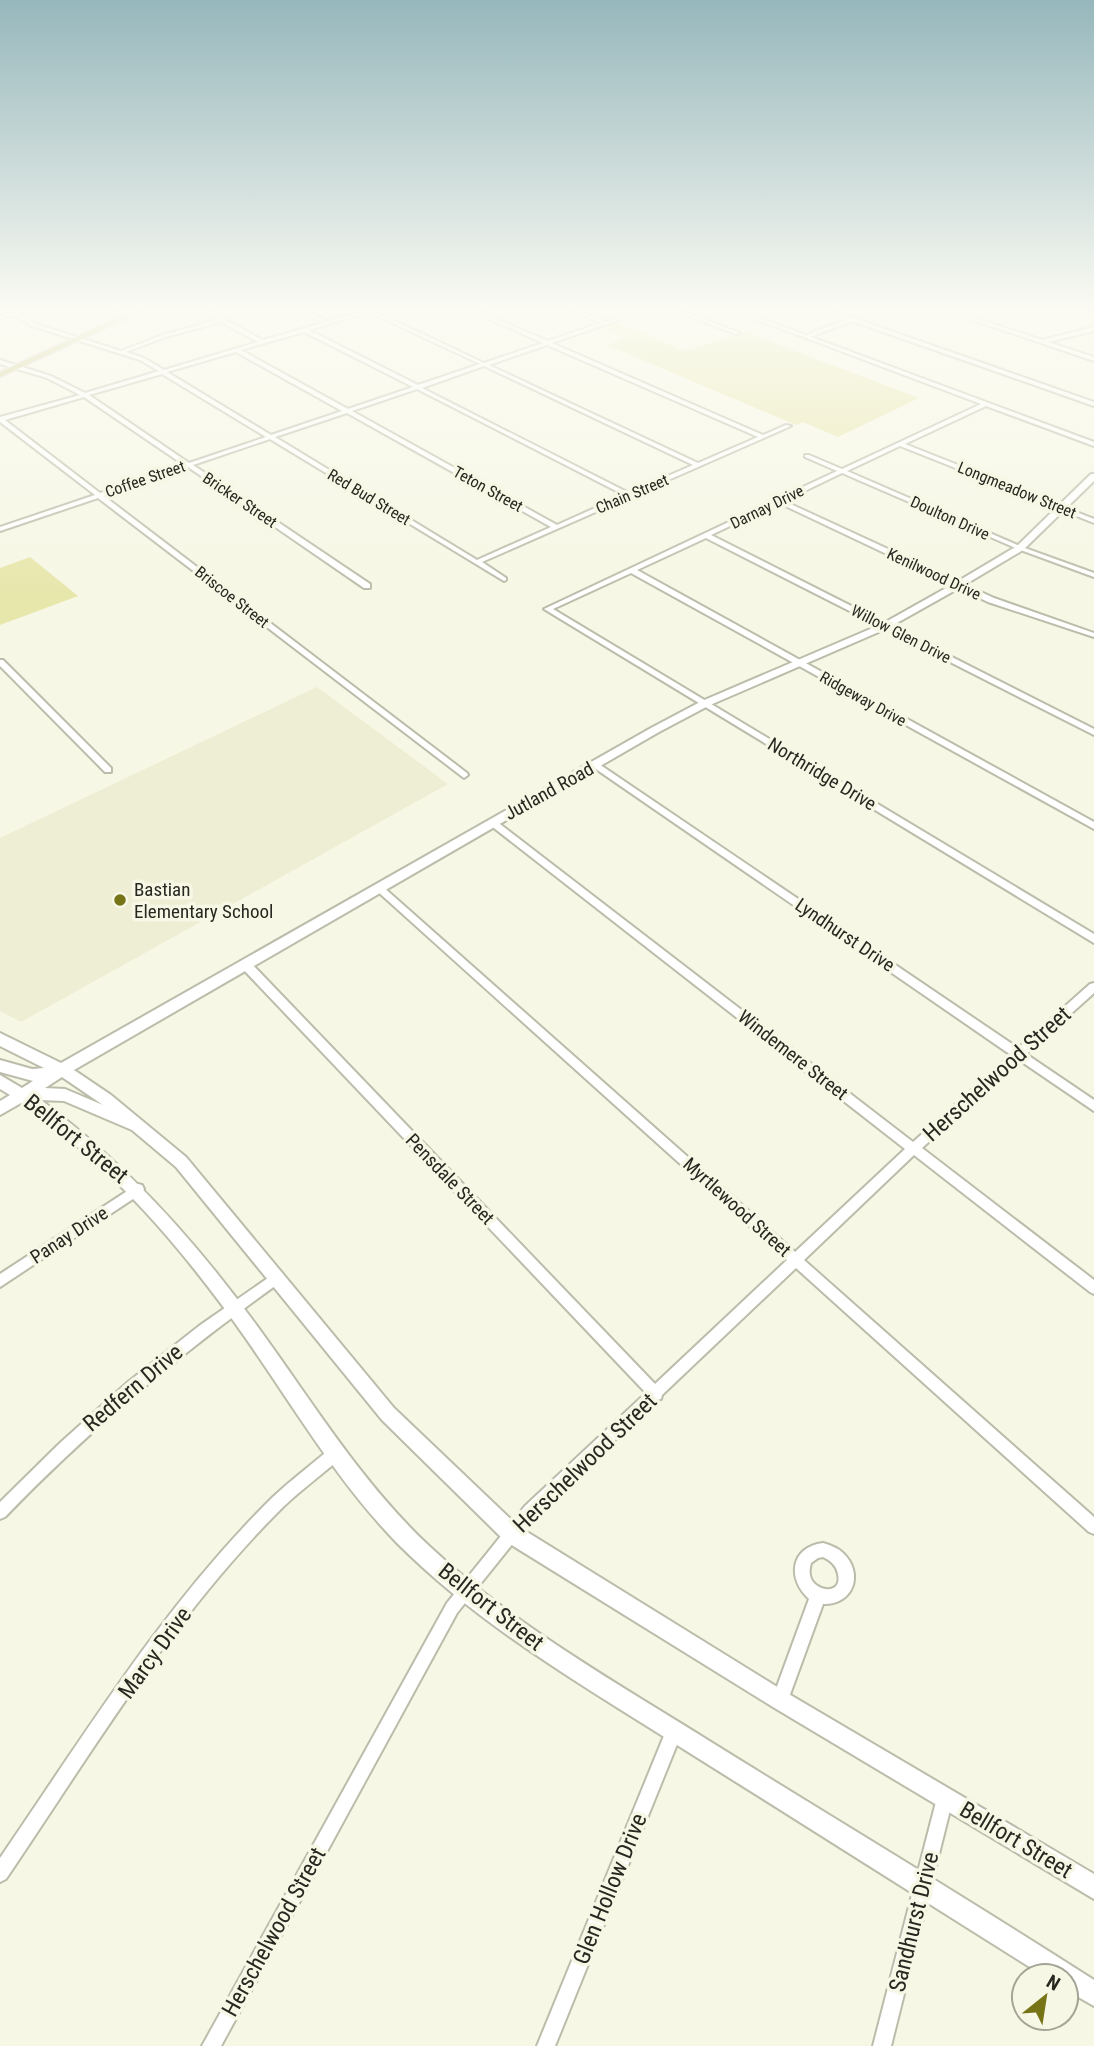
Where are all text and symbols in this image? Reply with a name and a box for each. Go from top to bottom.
street label: Coffee Street [103,456,188,502]
street label: Longmeadow Street [955,458,1079,523]
street label: Teton Street [450,462,526,516]
street label: Red Bud Street [324,465,414,529]
street label: Bricker Street [199,468,281,532]
street label: Chain Street [593,470,671,518]
street label: Darnay Drive [727,481,807,533]
street label: Doulton Drive [908,492,992,544]
street label: Kenilwood Drive [884,544,984,604]
street label: Briscoe Street [191,562,273,632]
street label: Willow Glen Drive [848,601,954,667]
street label: Ridgeway Drive [817,667,909,731]
street label: Northridge Drive [764,733,880,815]
street label: Jutland Road [500,757,598,825]
place label: Bastian Elementary School [134,878,273,923]
marker: Bastian Elementary School [112,892,128,908]
street label: Lyndhurst Drive [791,893,899,977]
street label: Herschelwood Street [918,1001,1076,1147]
street label: Windemere Street [734,1005,852,1105]
street label: Bellfort Street [18,1089,134,1189]
street label: Pensdale Street [401,1129,499,1229]
street label: Myrtlewood Street [678,1153,796,1261]
street label: Panay Drive [26,1201,112,1269]
street label: Redfern Drive [78,1339,188,1437]
street label: Herschelwood Street [508,1388,662,1538]
street label: Bellfort Street [433,1557,549,1657]
street label: Marcy Drive [113,1602,197,1704]
street label: Bellfort Street [955,1796,1077,1884]
street label: Glen Hollow Drive [567,1810,653,1968]
street label: Herschelwood Street [216,1843,332,2021]
street label: Sandhurst Drive [884,1849,944,1995]
north arrow [1010,1962,1080,2032]
text: N [1042,1970,1064,1996]

